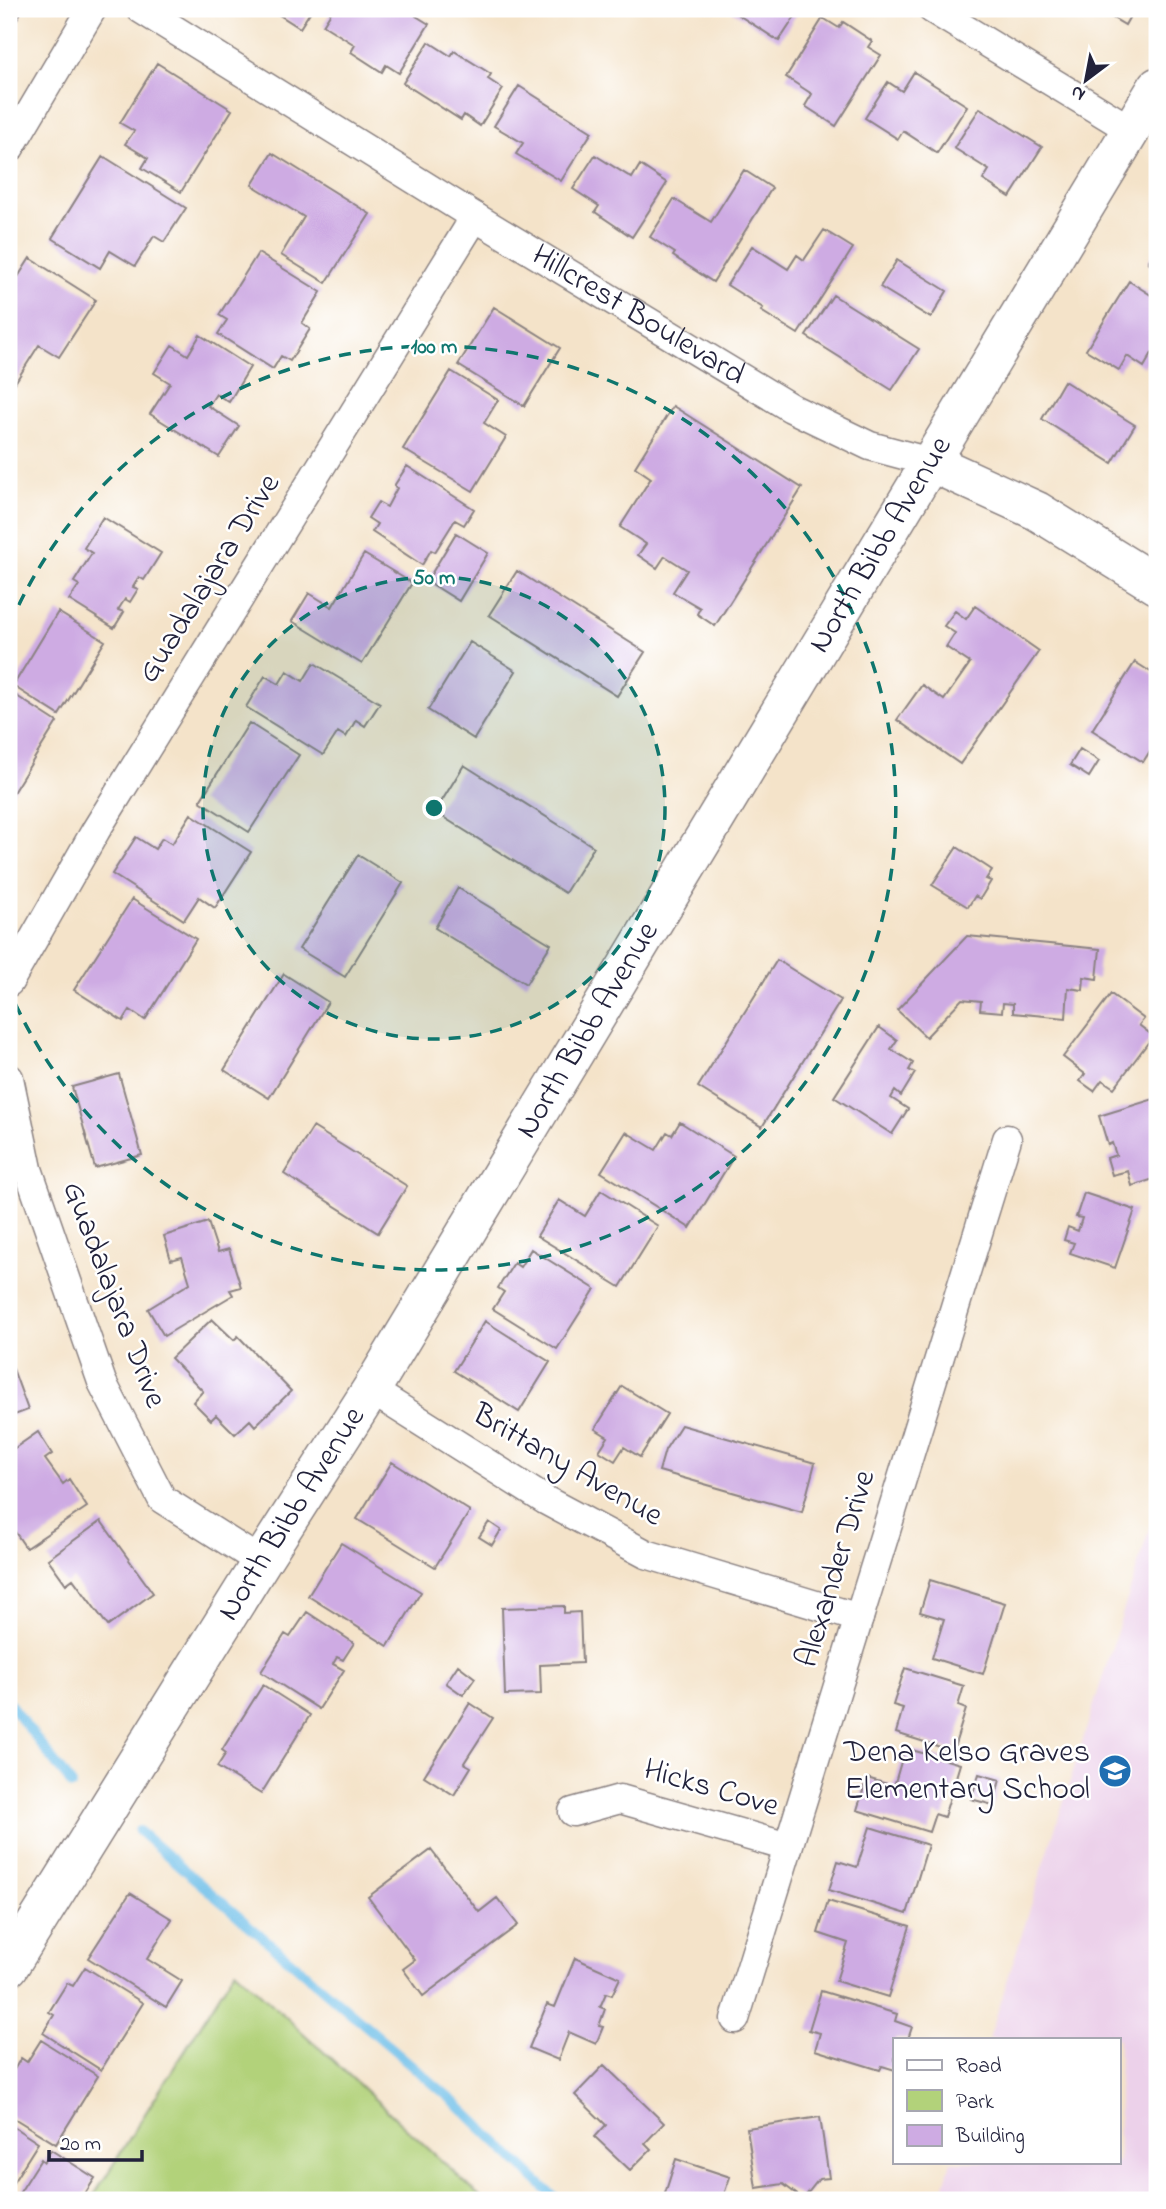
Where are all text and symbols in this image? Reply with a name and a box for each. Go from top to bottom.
north arrow [1050,46,1120,116]
text: N [1066,77,1091,107]
street label: Hillcrest Boulevard [522,233,754,398]
text: 100 m [411,333,457,363]
street label: North Bibb Avenue [797,427,965,662]
street label: Guadalajara Drive [127,465,294,693]
text: 50 m [413,564,455,594]
centre of rings [422,796,446,820]
street label: North Bibb Avenue [504,912,672,1148]
street label: Guadalajara Drive [48,1175,178,1416]
street label: Brittany Avenue [462,1392,672,1540]
street label: North Bibb Avenue [206,1397,378,1630]
street label: Alexander Drive [785,1464,889,1673]
place label: Dena Kelso Graves Elementary School [843,1730,1090,1814]
street label: Hicks Cove [638,1747,785,1831]
school or university icon: Dena Kelso Graves Elementary School [1096,1752,1134,1790]
legend [893,2038,1120,2164]
text: Road [956,2052,1002,2082]
text: Park [956,2088,995,2118]
scale bar [49,2118,142,2162]
text: Building [955,2122,1025,2154]
text: 20 m [60,2130,101,2160]

